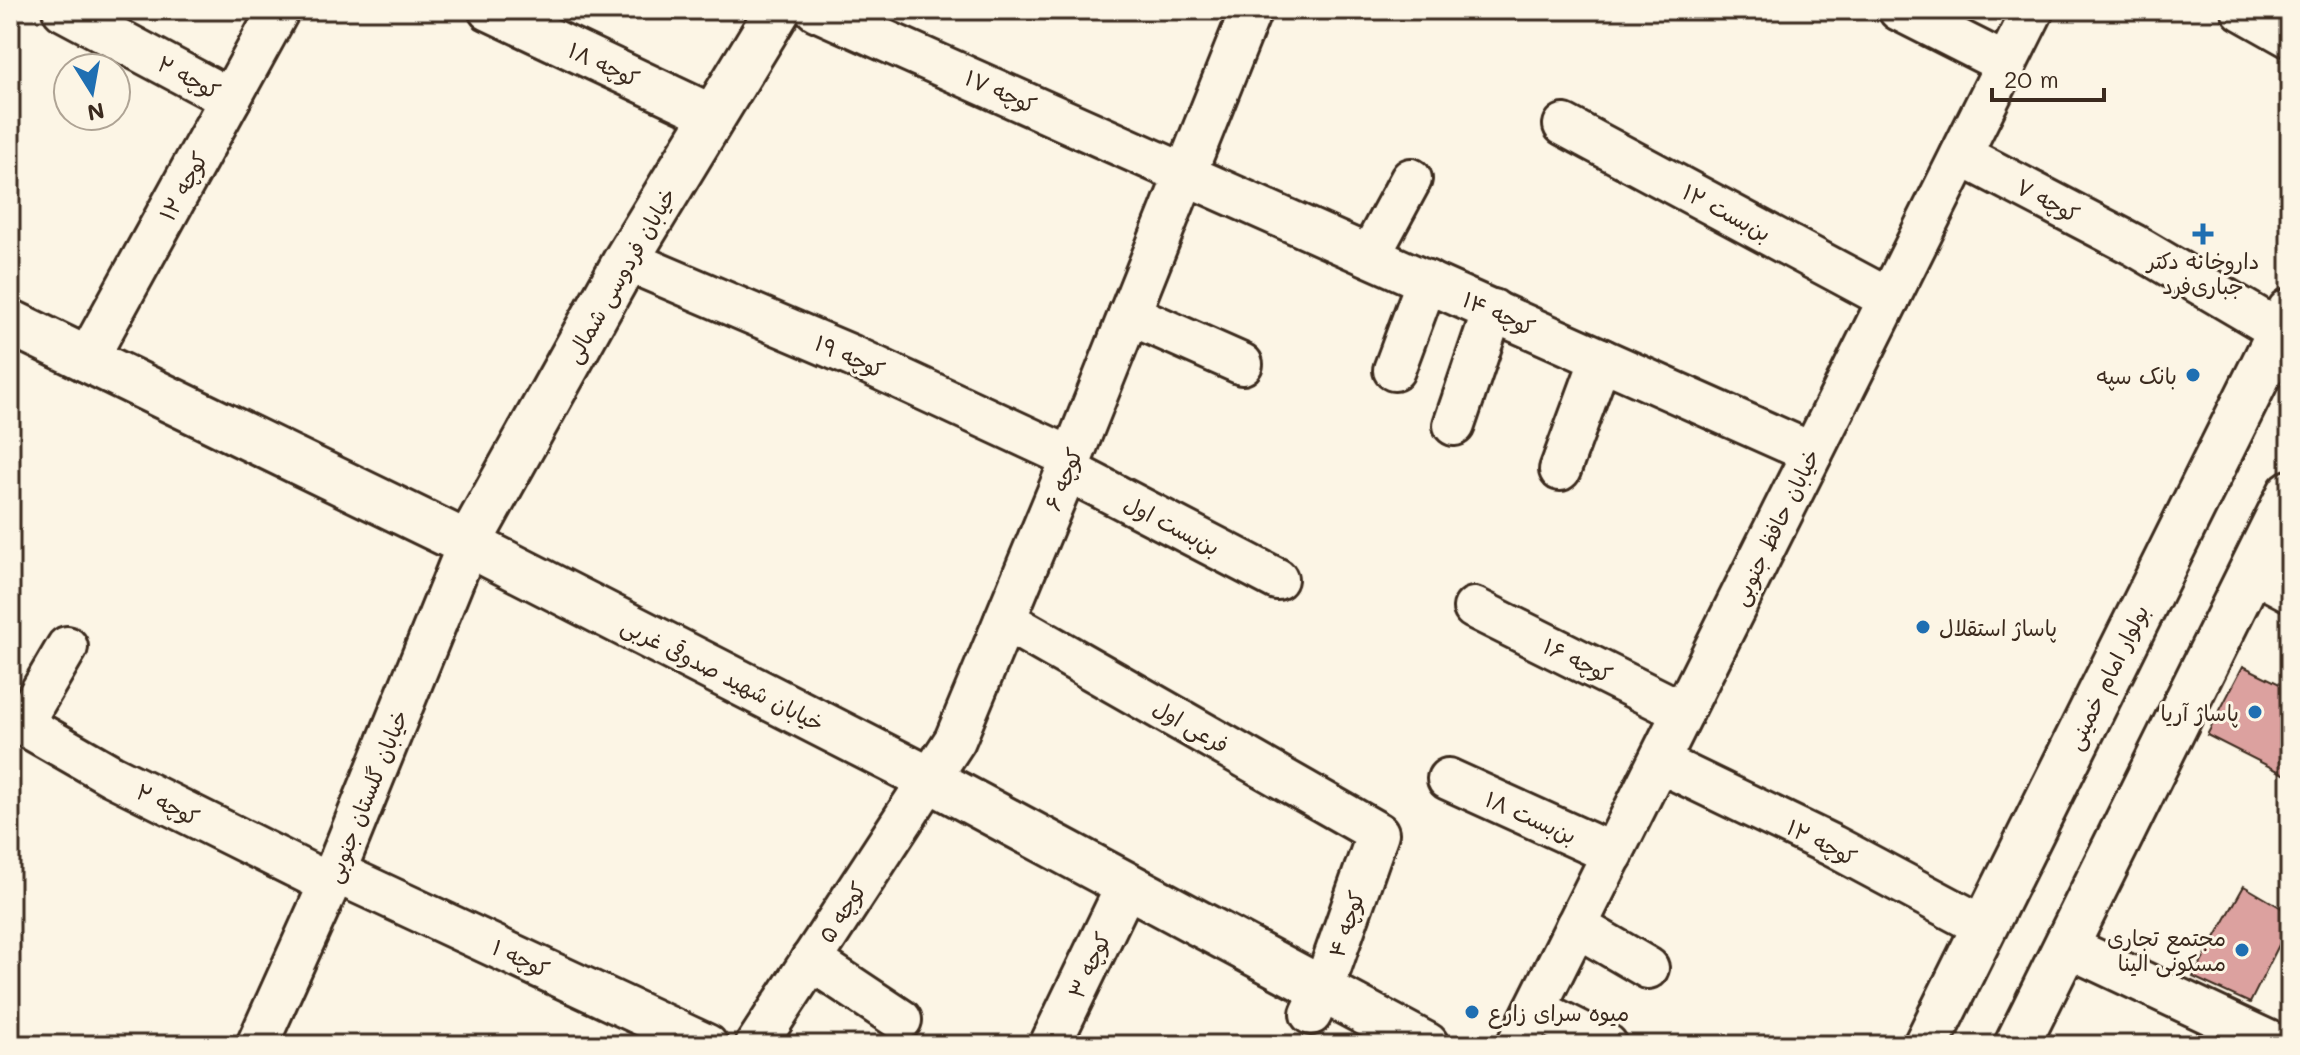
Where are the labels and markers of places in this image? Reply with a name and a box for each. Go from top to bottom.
marker: داروخانه دکتر جباری‌فرد [2194,225,2212,243]
place label: داروخانه دکتر جباری‌فرد [2145,246,2259,300]
place label: بانک سپه [2097,361,2177,391]
marker: بانک سپه [2184,366,2202,384]
place label: پاساژ استقلال [1939,613,2057,643]
marker: پاساژ استقلال [1914,618,1932,636]
place label: پاساژ آریا [2161,698,2239,728]
marker: پاساژ آریا [2246,703,2264,721]
place label: مجتمع تجاری مسکونی الینا [2107,923,2226,978]
marker: مجتمع تجاری مسکونی الینا [2233,941,2251,959]
place label: میوه سرای زارع [1488,998,1629,1029]
marker: میوه سرای زارع [1463,1003,1481,1021]

